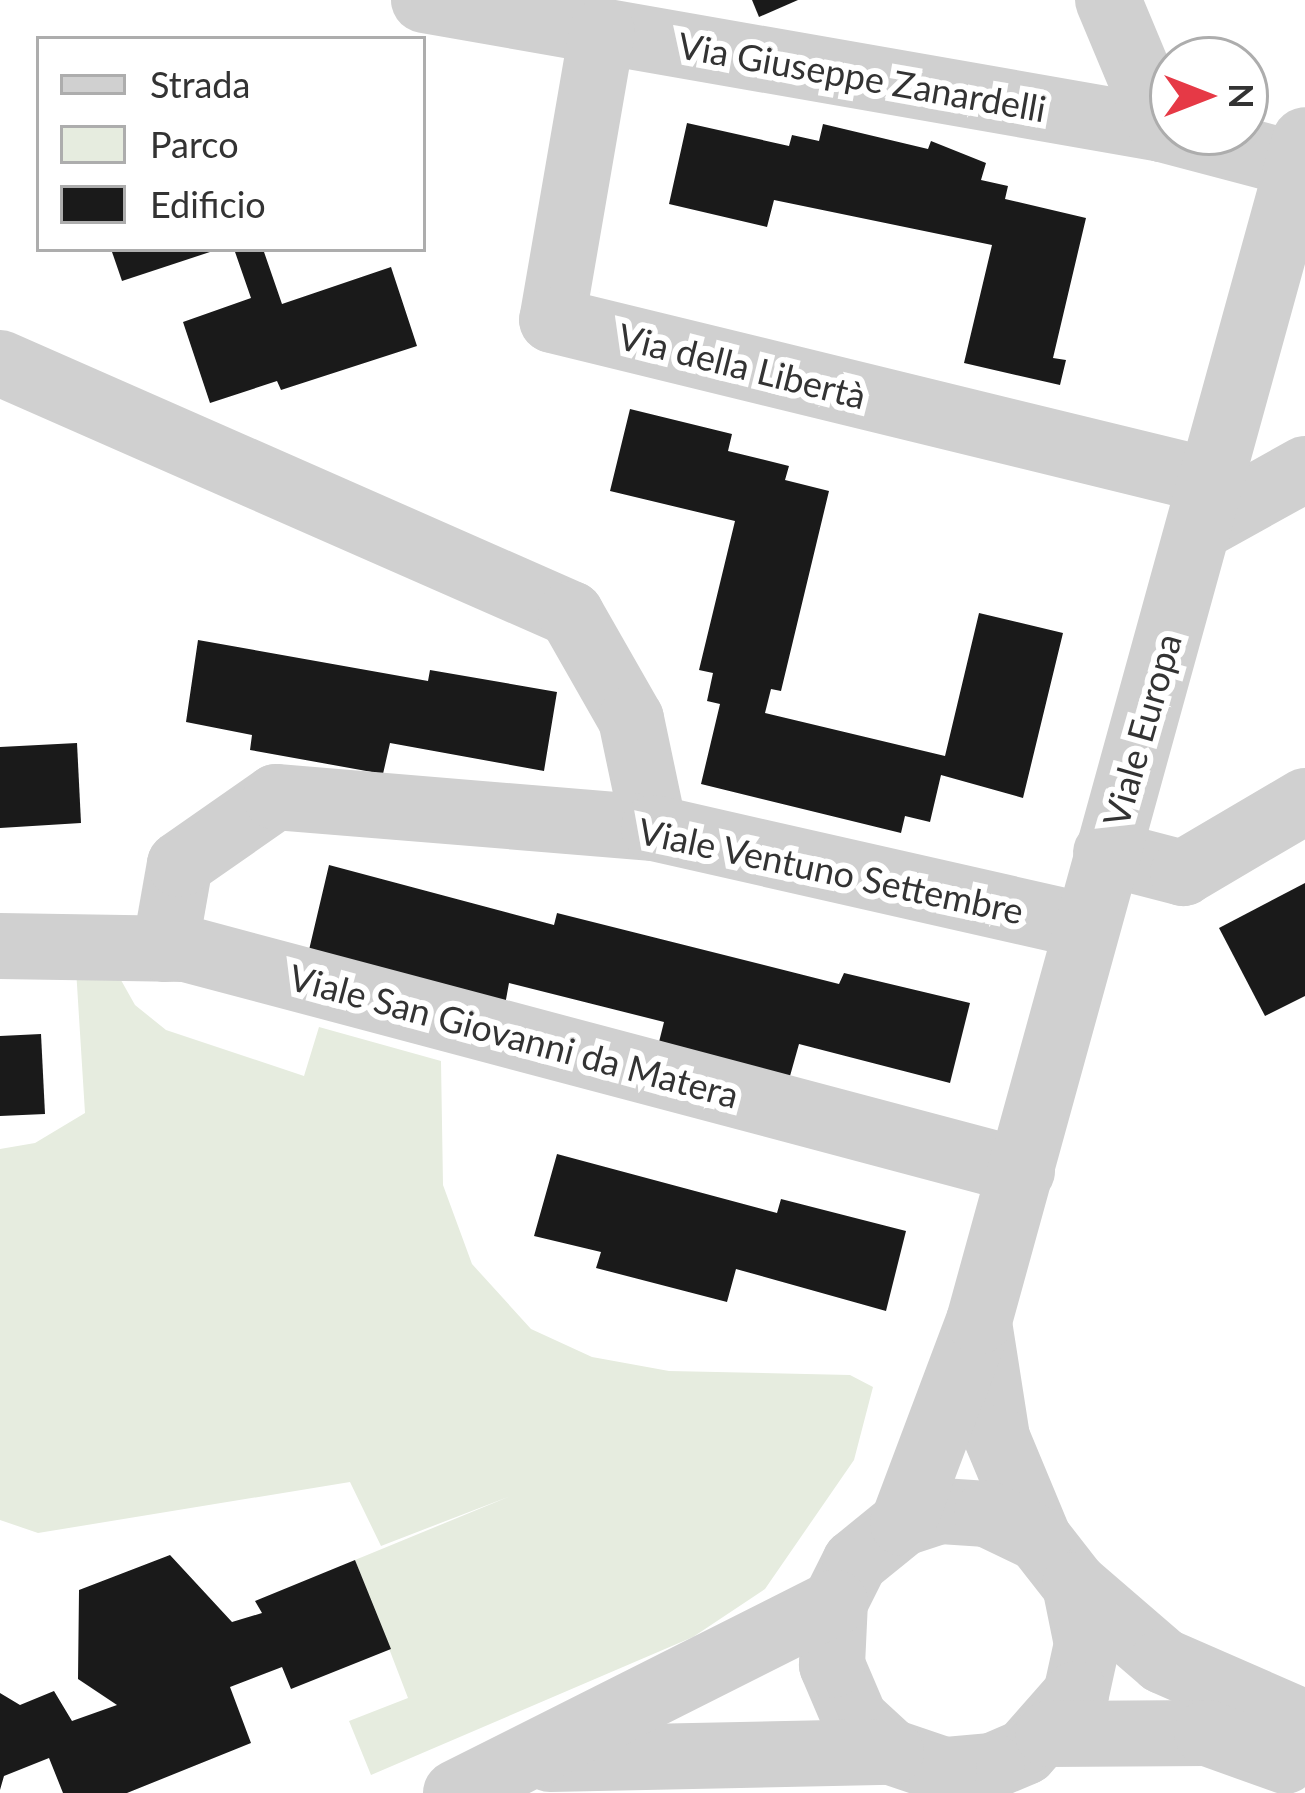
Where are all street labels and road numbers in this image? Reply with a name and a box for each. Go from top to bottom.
street label: Via Giuseppe Zanardelli [675,23,1049,131]
street label: Via della Libertà [614,314,870,418]
street label: Viale Europa [1094,629,1190,831]
street label: Viale Ventuno Settembre [634,809,1028,933]
street label: Viale San Giovanni da Matera [285,955,743,1117]

